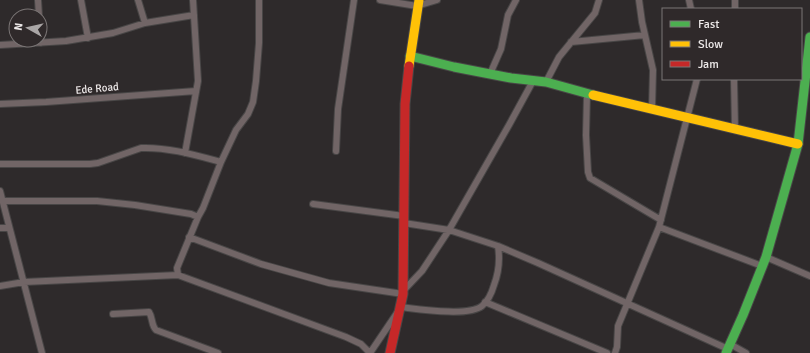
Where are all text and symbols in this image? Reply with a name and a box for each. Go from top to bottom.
north arrow [8,8,48,48]
legend [662,8,802,80]
text: Fast [698,17,719,32]
text: N [12,22,26,31]
text: Slow [698,37,723,52]
text: Jam [698,57,719,72]
street label: Ede Road [75,80,119,97]

